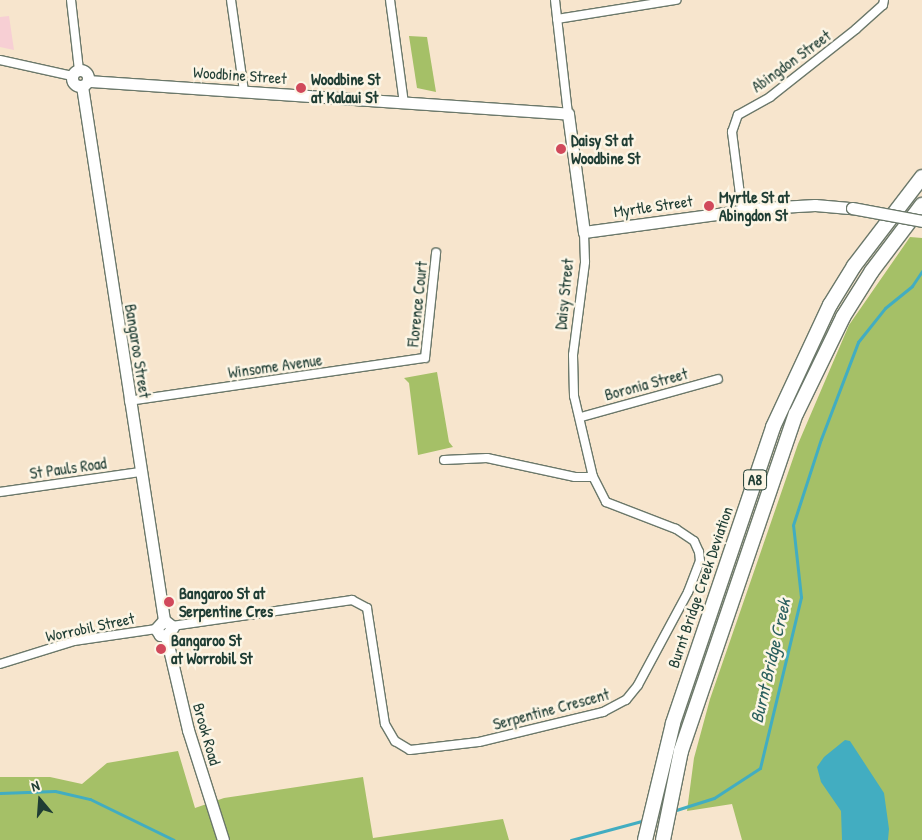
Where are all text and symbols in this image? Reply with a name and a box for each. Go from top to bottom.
street label: Abingdon Street [748,26,834,96]
street label: Woodbine Street [193,62,287,88]
place label: Woodbine St at Kalaui St [311,69,380,107]
marker: Woodbine St at Kalaui St [295,82,307,94]
place label: Daisy St at Woodbine St [571,130,640,168]
marker: Daisy St at Woodbine St [555,143,567,155]
place label: Myrtle St at Abingdon St [719,187,790,225]
street label: Myrtle Street [612,191,694,221]
marker: Myrtle St at Abingdon St [703,200,715,212]
street label: Daisy Street [551,258,577,330]
street label: Florence Court [403,260,431,348]
street label: Bangaroo Street [121,303,155,399]
street label: Winsome Avenue [227,350,323,382]
street label: Boronia Street [602,364,690,404]
street label: St Pauls Road [28,453,108,483]
road number: A8 [742,468,768,492]
street label: Burnt Bridge Creek Deviation [663,504,737,670]
place label: Bangaroo St at Serpentine Cres [179,583,273,621]
marker: Bangaroo St at Serpentine Cres [163,596,175,608]
water label: Burnt Bridge Creek [746,597,796,725]
street label: Worrobil Street [44,608,136,646]
place label: Bangaroo St at Worrobil St [171,630,252,668]
marker: Bangaroo St at Worrobil St [155,643,167,655]
street label: Serpentine Crescent [491,684,611,734]
street label: Brook Road [189,701,225,767]
north arrow [15,775,65,825]
text: N [29,775,42,795]

